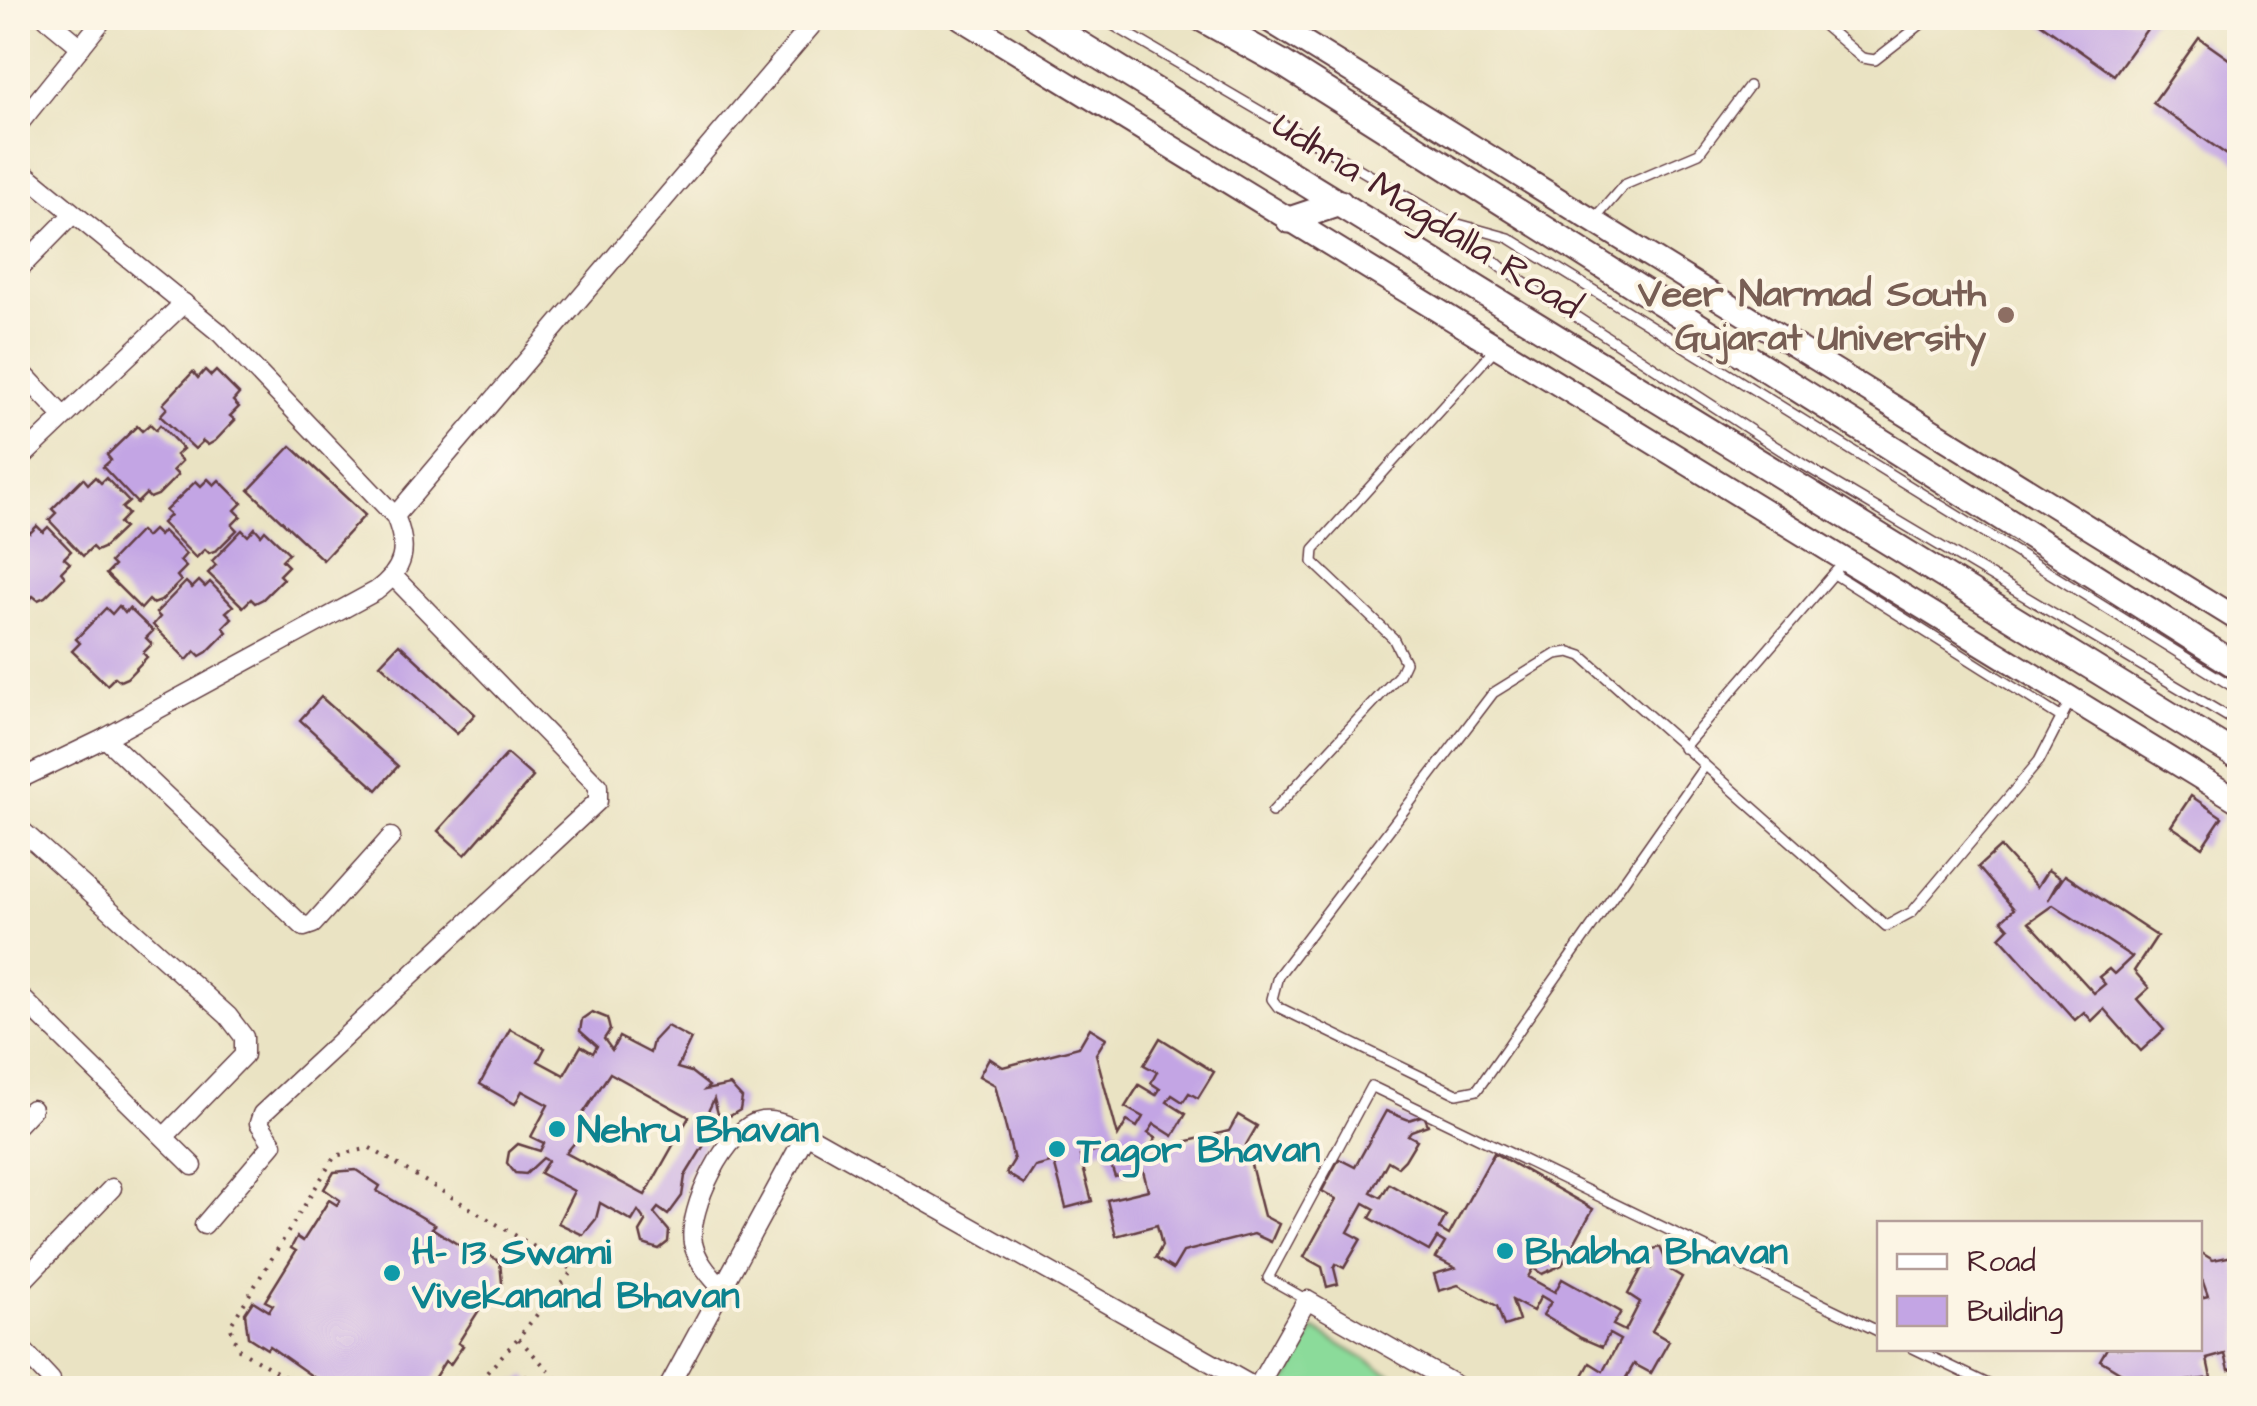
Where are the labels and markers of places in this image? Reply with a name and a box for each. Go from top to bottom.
place label: Veer Narmad South Gujarat University [1637,269,1987,367]
marker: Veer Narmad South Gujarat University [1995,304,2017,326]
place label: Nehru Bhavan [577,1105,819,1157]
marker: Nehru Bhavan [546,1118,568,1140]
place label: Tagor Bhavan [1076,1125,1320,1178]
marker: Tagor Bhavan [1046,1138,1068,1160]
place label: H- 13 Swami Vivekanand Bhavan [411,1227,740,1323]
place label: Bhabha Bhavan [1525,1227,1788,1279]
marker: Bhabha Bhavan [1494,1240,1516,1262]
marker: H- 13 Swami Vivekanand Bhavan [381,1262,403,1284]

